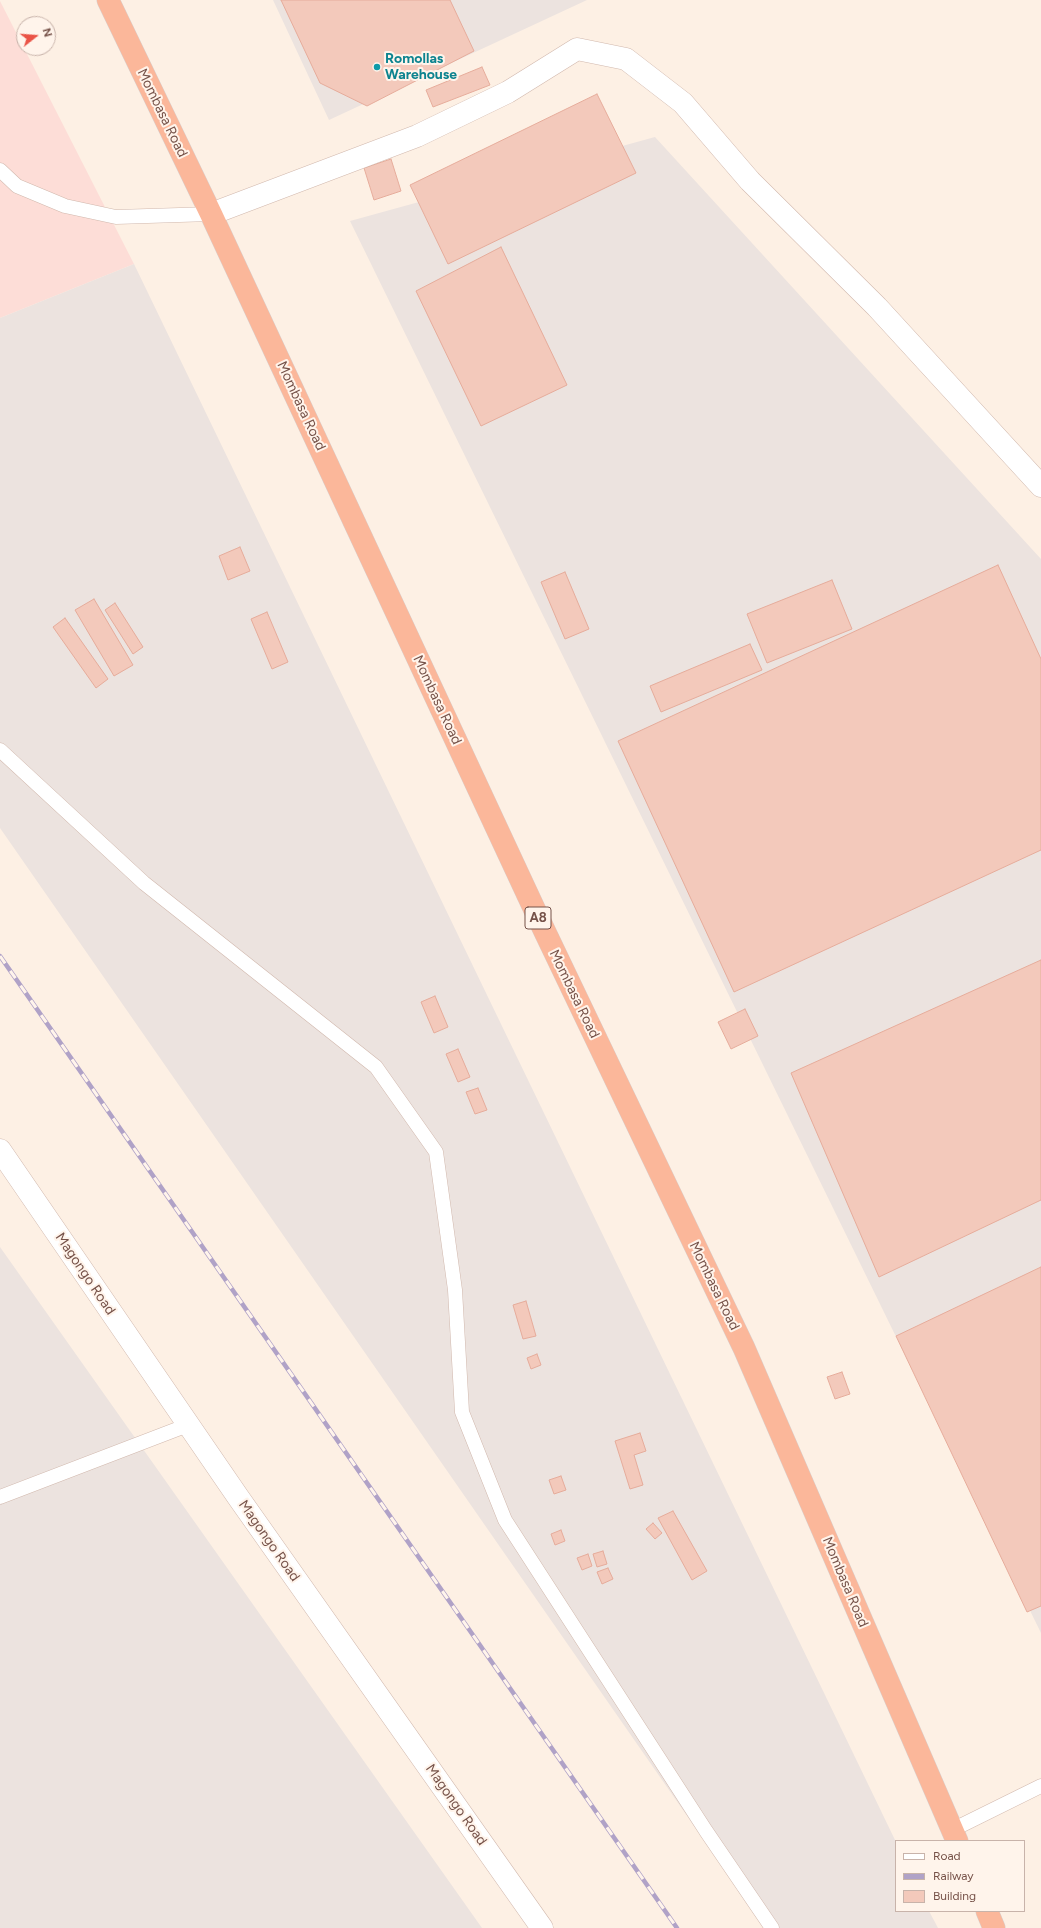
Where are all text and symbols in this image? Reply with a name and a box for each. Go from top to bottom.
north arrow [16,16,56,56]
text: N [40,27,54,39]
place label: Romollas Warehouse [385,51,457,84]
marker: Romollas Warehouse [372,62,382,72]
street label: Mombasa Road [133,66,191,160]
street label: Mombasa Road [273,359,329,453]
street label: Mombasa Road [409,653,465,747]
road number: A8 [525,907,551,929]
street label: Mombasa Road [545,947,603,1041]
street label: Magongo Road [51,1230,119,1318]
street label: Mombasa Road [685,1239,743,1333]
street label: Magongo Road [235,1497,303,1585]
street label: Mombasa Road [818,1534,872,1630]
street label: Magongo Road [422,1761,490,1849]
legend [895,1840,1025,1912]
text: Road [933,1849,961,1863]
text: Railway [933,1869,974,1883]
text: Building [933,1889,976,1903]

